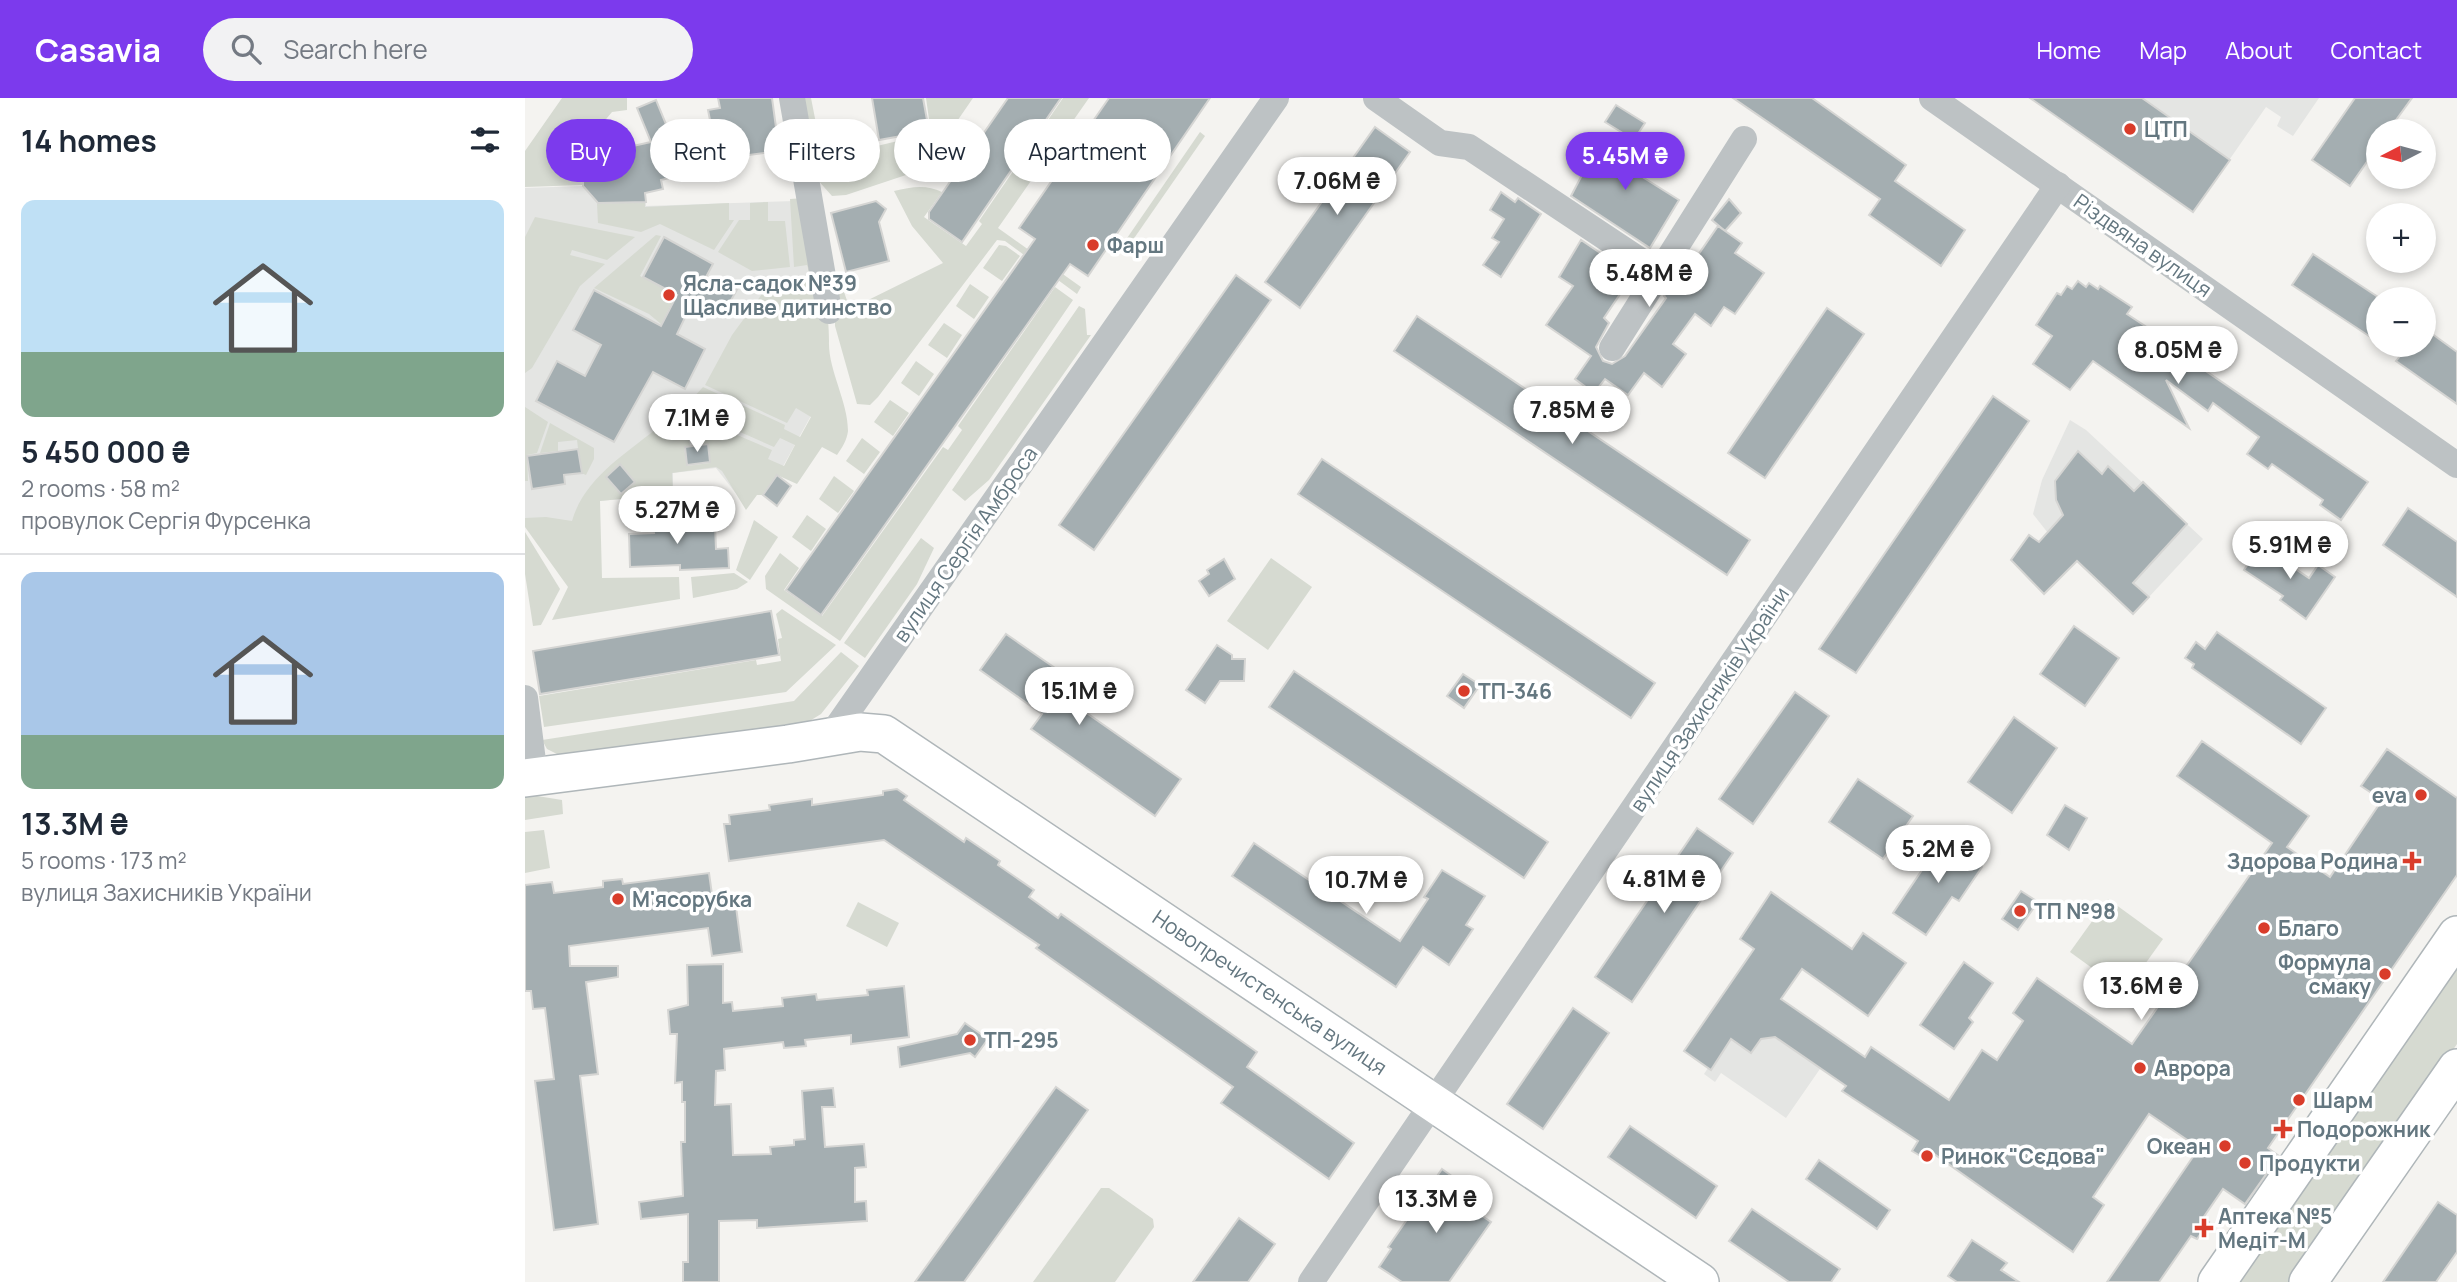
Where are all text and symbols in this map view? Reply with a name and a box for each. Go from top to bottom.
search box [203,18,693,81]
text: Casavia [35,27,161,72]
icon: search [227,30,265,68]
text: Search here [283,31,428,67]
text: Home [2036,33,2101,66]
text: Map [2139,33,2187,66]
text: About [2225,33,2293,66]
text: Contact [2331,33,2422,66]
place label: ЦТП [2144,115,2188,143]
chip: Buy [546,119,636,182]
chip: Rent [650,119,750,182]
chip: Filters [764,119,880,182]
chip: New [894,119,990,182]
chip: Apartment [1004,119,1171,182]
north arrow [2366,119,2436,189]
map controls [2366,119,2436,357]
text: 14 homes [21,120,157,161]
icon: filters [466,121,504,159]
marker: ЦТП [2122,121,2138,137]
pin: 5.45M ₴ [1560,132,1690,192]
text: 5.45M ₴ [1582,139,1668,171]
pin: 7.06M ₴ [1272,158,1402,217]
text: 7.06M ₴ [1294,164,1380,196]
street label: Різдвяна вулиця [2068,187,2218,303]
button: + [2366,203,2436,273]
place label: Фарш [1107,231,1164,259]
marker: Фарш [1085,237,1101,253]
icon: home [200,245,326,371]
pin: 5.48M ₴ [1584,250,1714,309]
text: 5.48M ₴ [1605,256,1693,288]
place label: Ясла-садок №39 Щасливе дитинство [683,269,892,321]
marker: Ясла-садок №39 Щасливе дитинство [661,287,677,303]
button: − [2366,287,2436,357]
pin: 8.05M ₴ [2113,327,2243,386]
text: 8.05M ₴ [2134,333,2222,365]
pin: 7.85M ₴ [1507,386,1637,446]
text: 7.85M ₴ [1529,393,1615,425]
pin: 7.1M ₴ [640,394,754,454]
text: 7.1M ₴ [665,401,729,433]
text: 5 450 000 ₴ [21,431,190,472]
street label: вулиця Сергія Амброса [887,441,1043,647]
text: 2 rooms · 58 m² [21,472,180,504]
pin: 5.27M ₴ [612,486,742,546]
text: 5.27M ₴ [634,493,720,525]
text: провулок Сергія Фурсенка [21,504,311,536]
pin: 5.91M ₴ [2225,522,2355,581]
text: 5.91M ₴ [2248,528,2332,560]
street label: вулиця Захисників України [1623,581,1795,817]
icon: home [200,617,326,743]
pin: 15.1M ₴ [1014,668,1144,727]
text: 15.1M ₴ [1041,674,1117,706]
place label: ТП-346 [1478,677,1552,705]
marker: ТП-346 [1456,683,1472,699]
place label: eva [2372,781,2407,809]
marker: eva [2413,787,2429,803]
text: 13.3M ₴ [21,803,129,844]
pin: 5.2M ₴ [1881,826,1995,885]
text: 5.2M ₴ [1902,832,1974,864]
text: 5 rooms · 173 m² [21,844,187,876]
place label: Здорова Родина [2227,847,2398,875]
marker: Здорова Родина [2404,853,2420,869]
pin: 10.7M ₴ [1301,856,1431,916]
pin: 4.81M ₴ [1599,856,1729,915]
text: 4.81M ₴ [1622,862,1706,894]
text: 10.7M ₴ [1324,863,1408,895]
text: вулиця Захисників України [21,876,312,908]
place label: М'ясорубка [632,885,752,913]
marker: М'ясорубка [610,891,626,907]
place label: ТП №98 [2034,897,2116,925]
street label: Новопречистенська вулиця [1147,903,1393,1081]
marker: ТП №98 [2012,903,2028,919]
place label: Благо [2278,914,2339,942]
marker: Благо [2256,920,2272,936]
place label: Формула смаку [2278,948,2371,1000]
pin: 13.6M ₴ [2076,962,2206,1022]
marker: Формула смаку [2377,966,2393,982]
text: 13.6M ₴ [2099,969,2183,1001]
place label: ТП-295 [984,1026,1059,1054]
marker: ТП-295 [962,1032,978,1048]
place label: Аврора [2154,1054,2231,1082]
marker: Аврора [2132,1060,2148,1076]
place label: Шарм [2313,1086,2373,1114]
marker: Шарм [2291,1092,2307,1108]
place label: Подорожник [2297,1115,2431,1143]
marker: Подорожник [2275,1121,2291,1137]
place label: Океан [2147,1132,2211,1160]
marker: Океан [2217,1138,2233,1154]
place label: Ринок "Сєдова" [1941,1142,2105,1170]
marker: Ринок "Сєдова" [1919,1148,1935,1164]
place label: Продукти [2259,1149,2360,1177]
marker: Продукти [2237,1155,2253,1171]
pin: 13.3M ₴ [1371,1176,1501,1235]
text: 13.3M ₴ [1395,1182,1477,1214]
place label: Аптека №5 Медіт-М [2218,1202,2332,1254]
marker: Аптека №5 Медіт-М [2196,1220,2212,1236]

